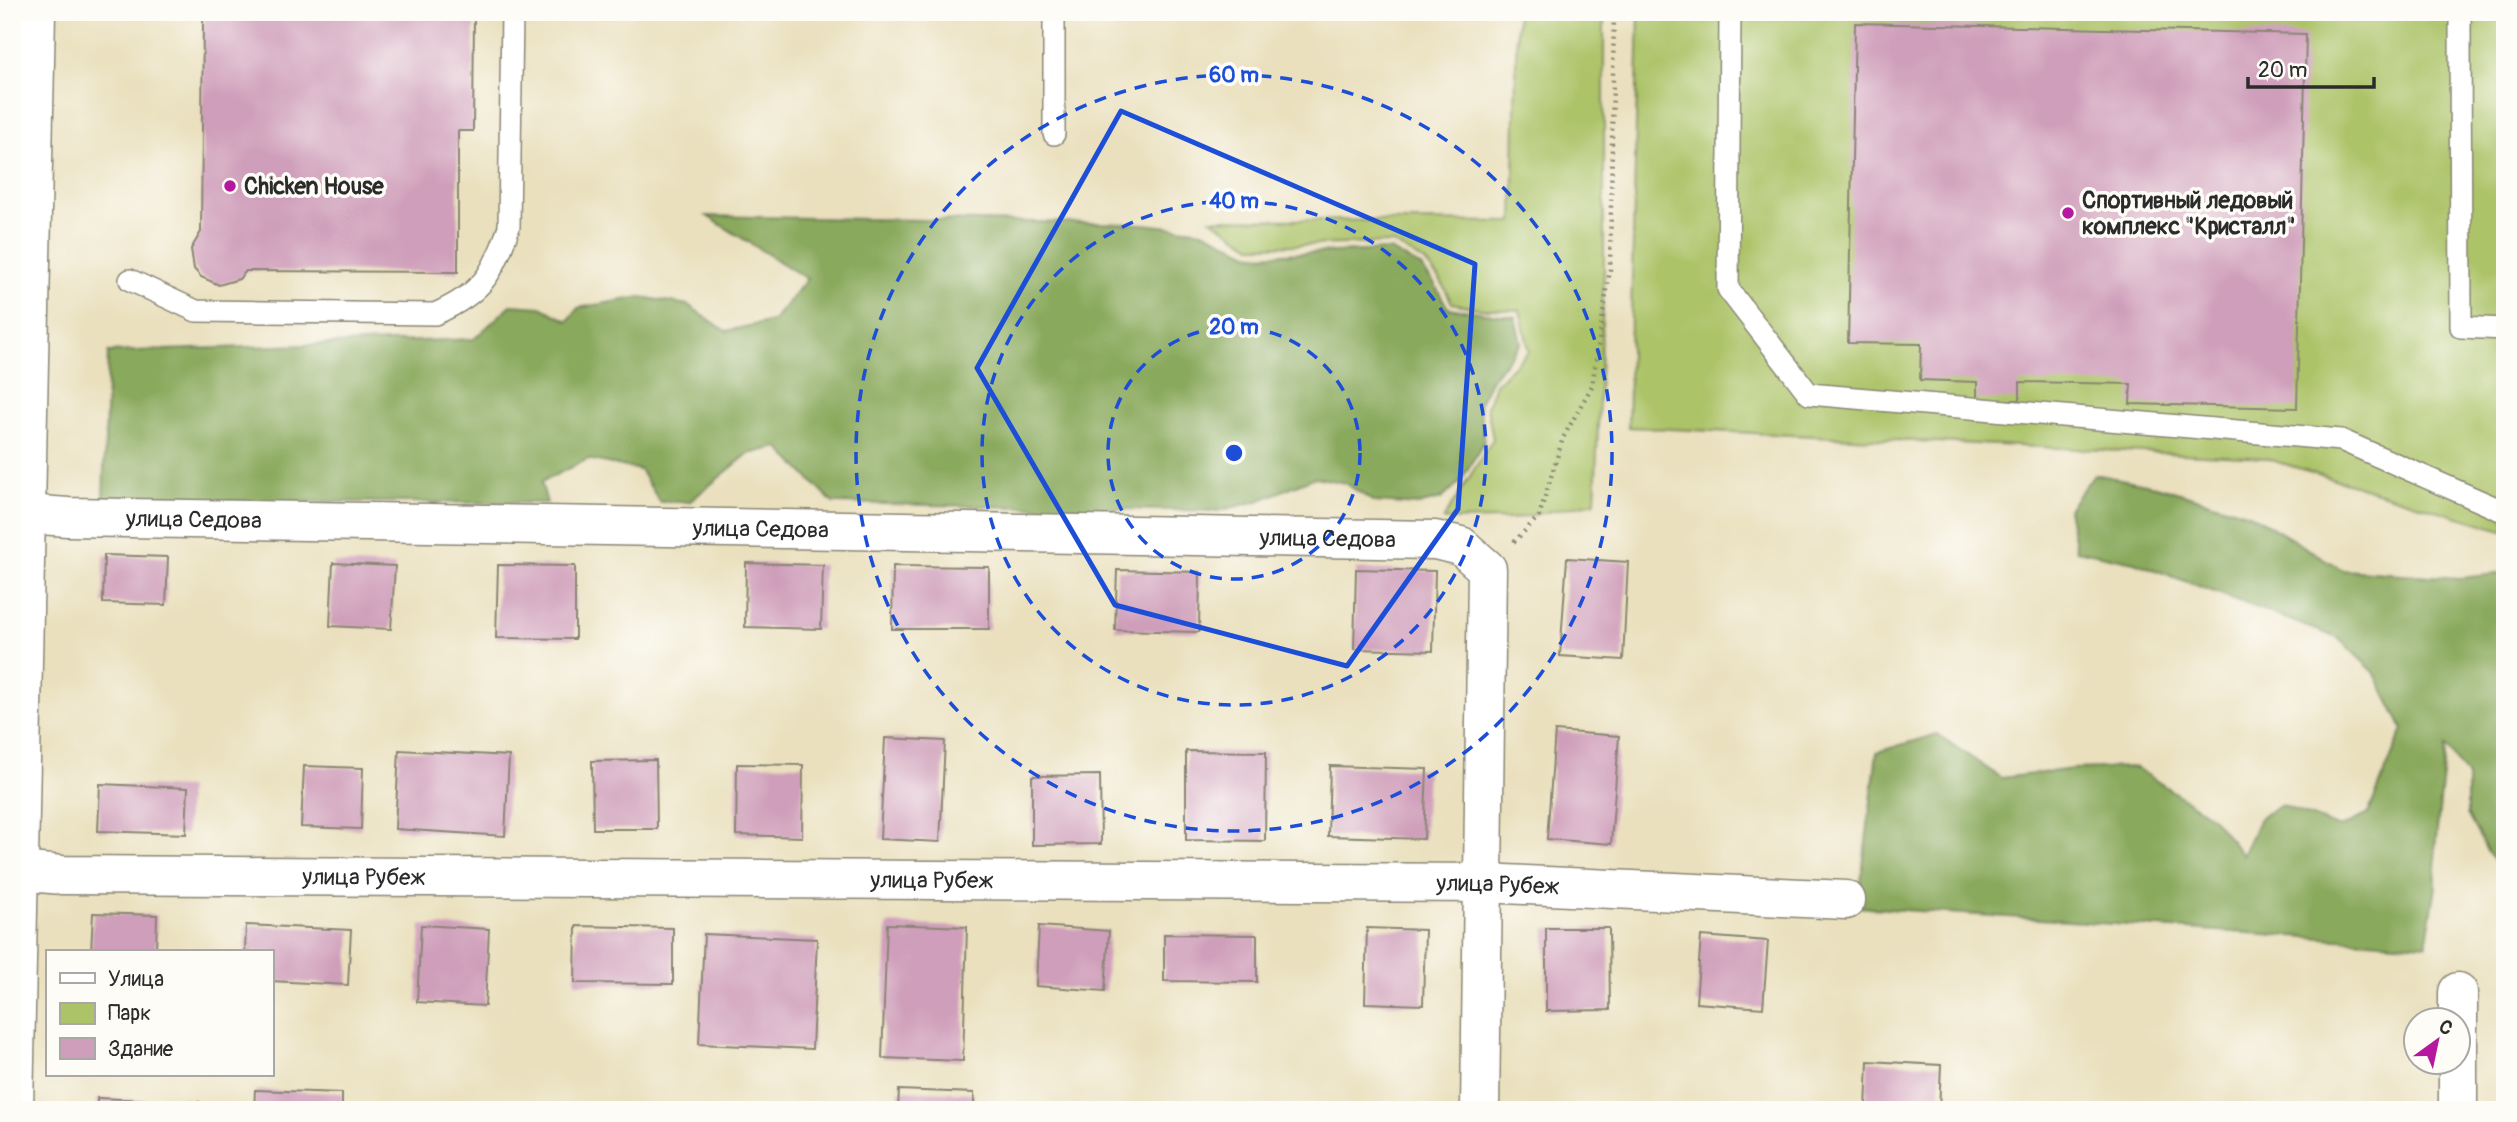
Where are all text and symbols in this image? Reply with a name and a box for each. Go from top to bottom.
scale bar [2248,46,2374,90]
text: 20 m [2258,57,2307,84]
text: 60 m [1209,62,1259,89]
place label: Chicken House [244,172,384,201]
marker: Chicken House [222,178,238,194]
place label: Спортивный ледовый комплекс "Кристалл" [2082,186,2296,241]
text: 40 m [1209,188,1259,215]
marker: Спортивный ледовый комплекс "Кристалл" [2060,205,2076,221]
text: 20 m [1209,314,1259,341]
centre of rings [1222,441,1246,465]
street label: улица Седова [125,503,262,535]
street label: улица Седова [692,513,829,544]
street label: улица Седова [1258,523,1396,554]
street label: улица Рубеж [301,862,426,892]
street label: улица Рубеж [869,865,994,895]
street label: улица Рубеж [1435,868,1560,901]
legend [46,950,273,1076]
text: Улица [108,966,164,993]
text: Парк [108,1000,151,1027]
north arrow [2402,1006,2472,1076]
text: С [2434,1014,2457,1041]
text: Здание [108,1036,174,1063]

